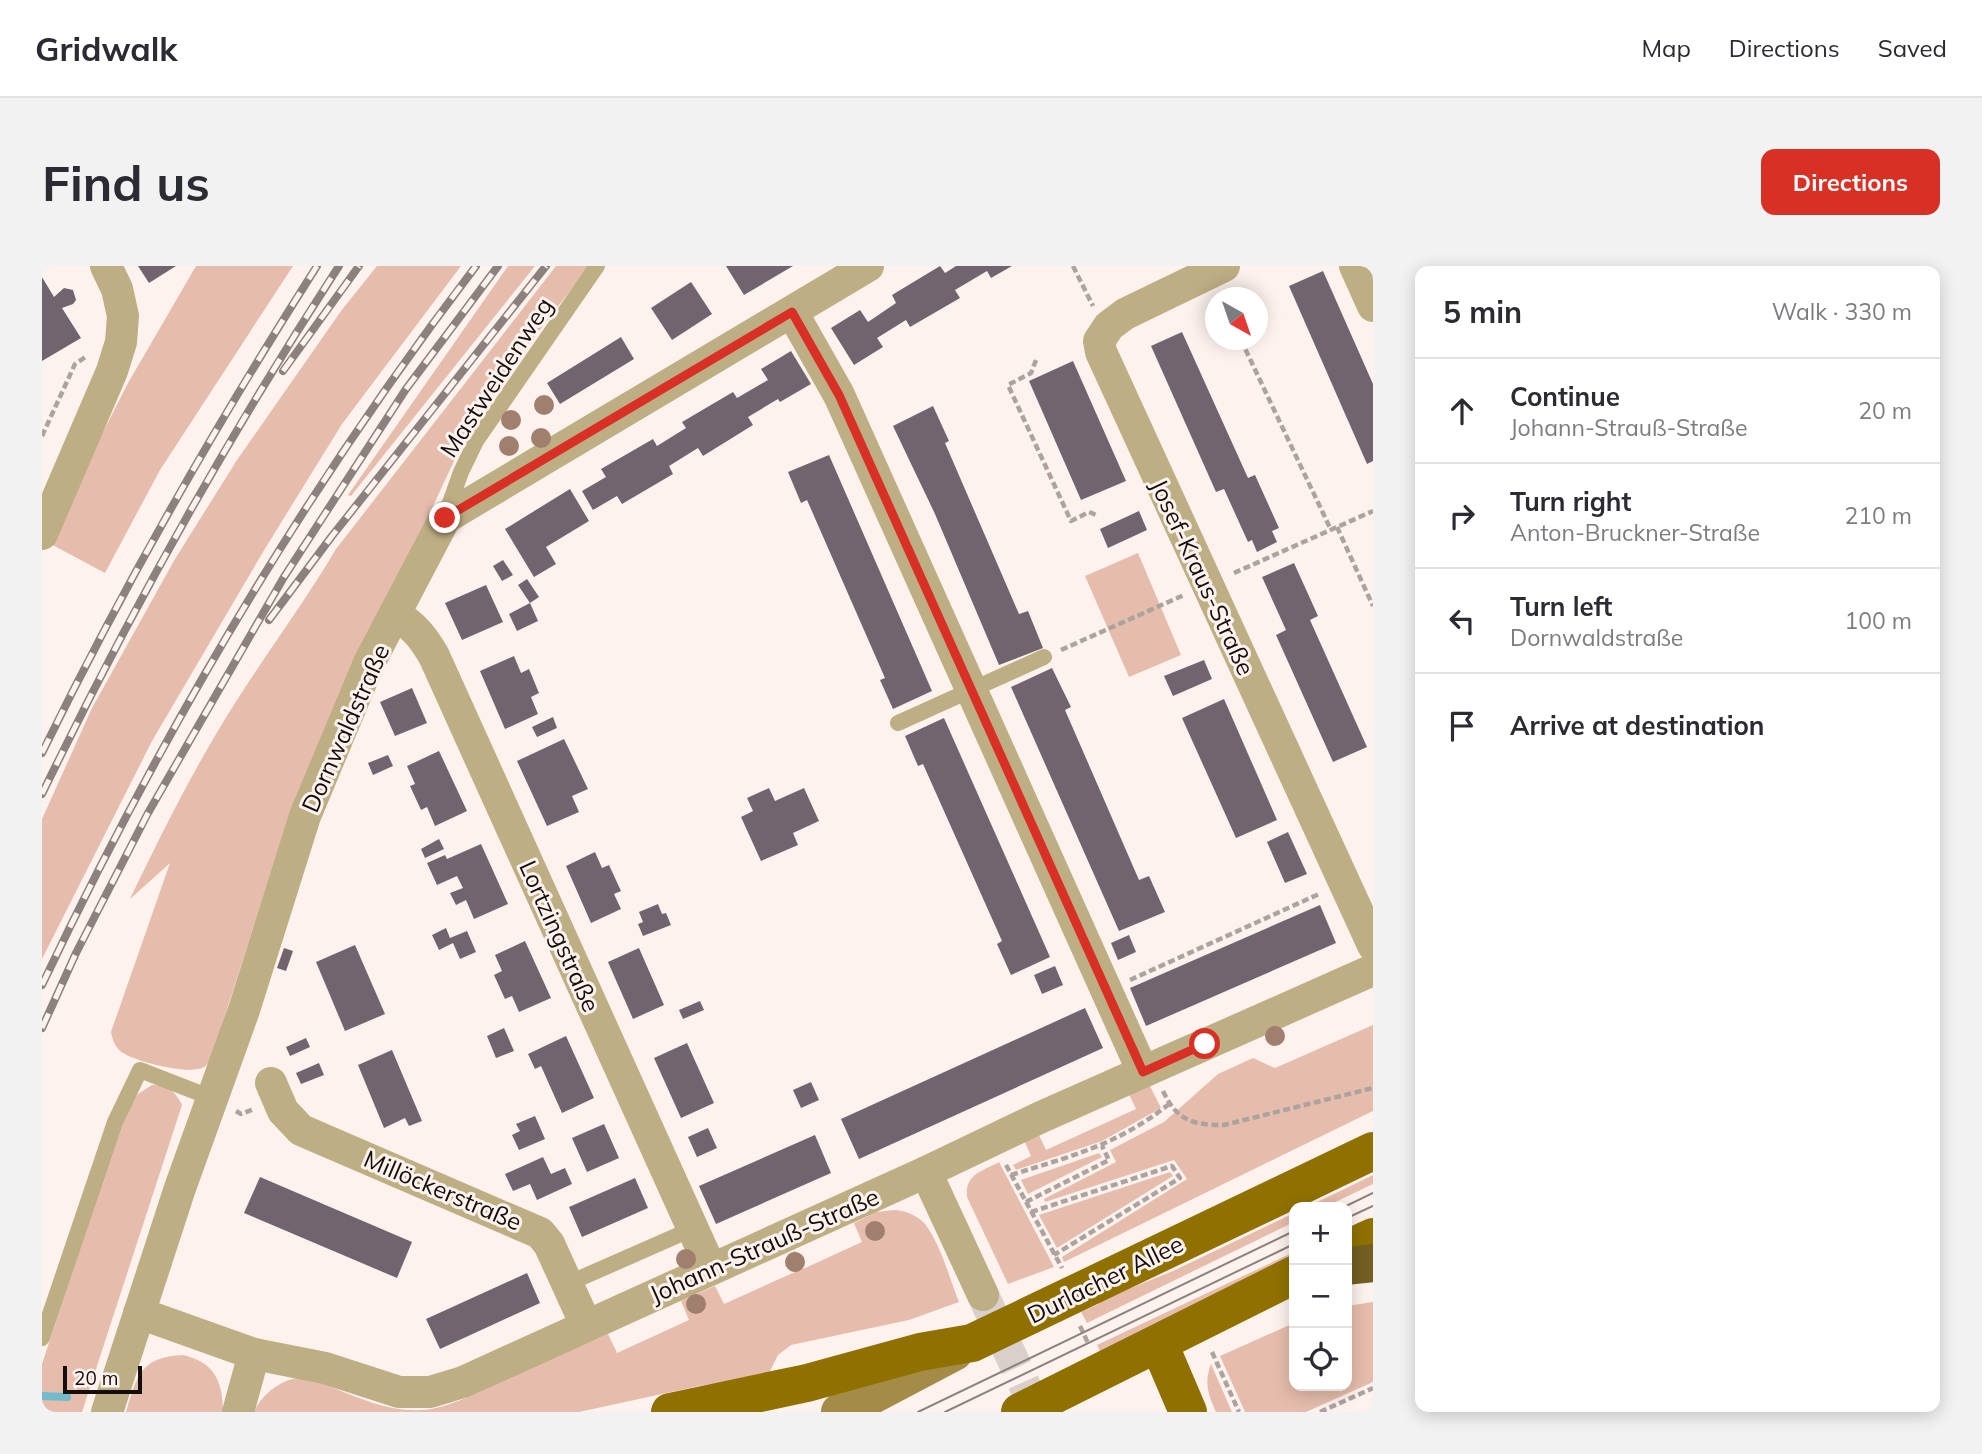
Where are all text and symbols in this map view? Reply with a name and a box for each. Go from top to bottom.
text: Gridwalk [35,28,178,69]
text: Map [1641,33,1691,63]
text: Directions [1729,33,1840,63]
text: Saved [1878,33,1947,63]
button: Directions [1761,149,1940,215]
text: Find us [42,152,210,213]
north arrow [1205,287,1268,350]
street label: Mastweidenweg [433,292,559,462]
text: 5 min [1443,293,1522,331]
text: Walk · 330 m [1772,297,1912,326]
text: Continue [1510,380,1620,413]
icon: ahead [1443,392,1481,430]
text: 20 m [1858,396,1912,425]
text: Johann-Strauß-Straße [1510,413,1747,442]
street label: Josef-Kraus-Straße [1144,474,1262,680]
text: Turn right [1510,485,1631,518]
icon: right [1443,497,1481,535]
text: 210 m [1844,501,1912,530]
route end [429,502,460,533]
text: Anton-Bruckner-Straße [1510,518,1760,547]
text: Turn left [1510,590,1612,623]
icon: left [1443,602,1481,640]
text: 100 m [1844,606,1912,635]
text: Dornwaldstraße [1510,623,1683,652]
street label: Dornwaldstraße [295,639,395,817]
icon: arrive [1443,707,1481,745]
text: Arrive at destination [1510,709,1765,742]
street label: Lortzingstraße [513,856,607,1016]
route start [1189,1028,1220,1059]
street label: Millöckerstraße [360,1143,526,1237]
street label: Johann-Strauß-Straße [645,1181,883,1309]
map controls [1289,1202,1352,1391]
button: + [1289,1202,1352,1265]
street label: Durlacher Allee [1022,1228,1188,1330]
button: − [1289,1265,1352,1328]
button: locate [1289,1328,1352,1391]
scale bar [63,1363,142,1395]
text: 20 m [74,1366,118,1390]

